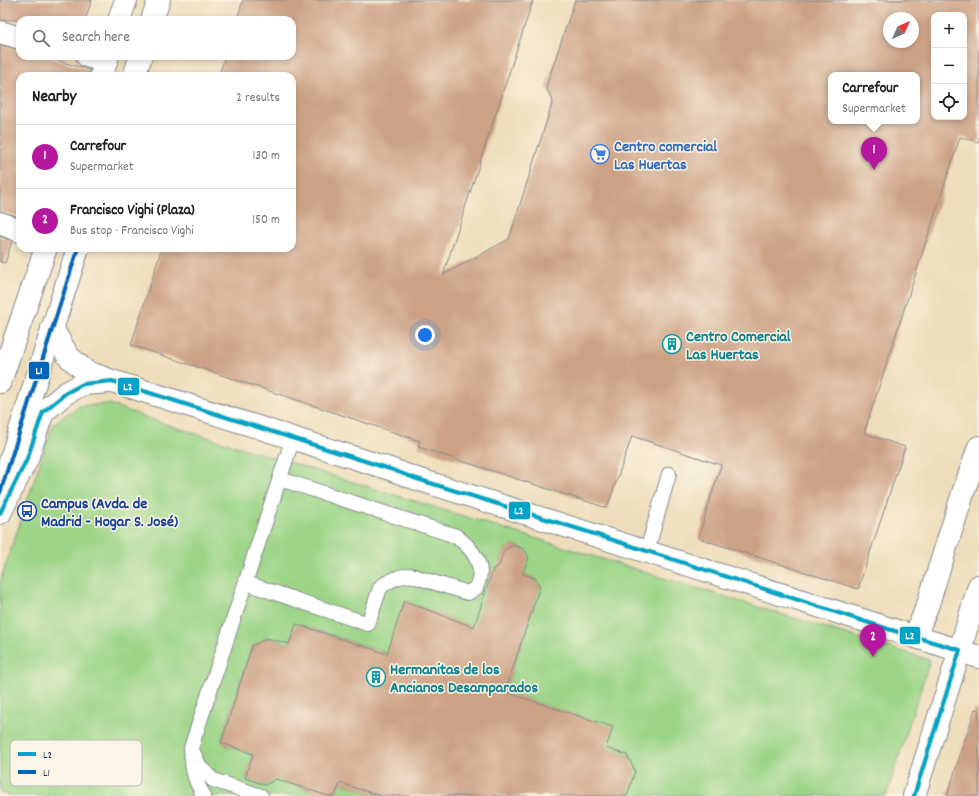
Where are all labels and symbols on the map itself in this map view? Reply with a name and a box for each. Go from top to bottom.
north arrow [883,12,919,48]
place label: Centro comercial Las Huertas [614,136,717,177]
pin: 1 [861,137,887,170]
supermarket icon: Centro comercial Las Huertas [589,143,611,165]
your location [415,325,435,345]
place label: Centro Comercial Las Huertas [686,326,791,367]
building icon: Centro Comercial Las Huertas [661,333,683,355]
line badge: L1 [28,361,50,380]
text: L1 [36,364,42,380]
line badge: L2 [117,377,140,396]
text: L2 [123,380,133,396]
place label: Campus (Avda. de Madrid - Hogar S. José) [41,493,178,534]
bus stop icon: Campus (Avda. de Madrid - Hogar S. José) [16,500,38,522]
line badge: L2 [508,501,531,520]
text: L2 [514,504,524,520]
pin: 2 [860,624,886,657]
line badge: L2 [899,626,921,645]
text: L2 [905,629,915,645]
place label: Hermanitas de los Ancianos Desamparados [390,659,538,700]
building icon: Hermanitas de los Ancianos Desamparados [365,666,387,688]
legend [10,740,142,786]
text: L2 [43,748,52,764]
text: L1 [43,766,50,782]

